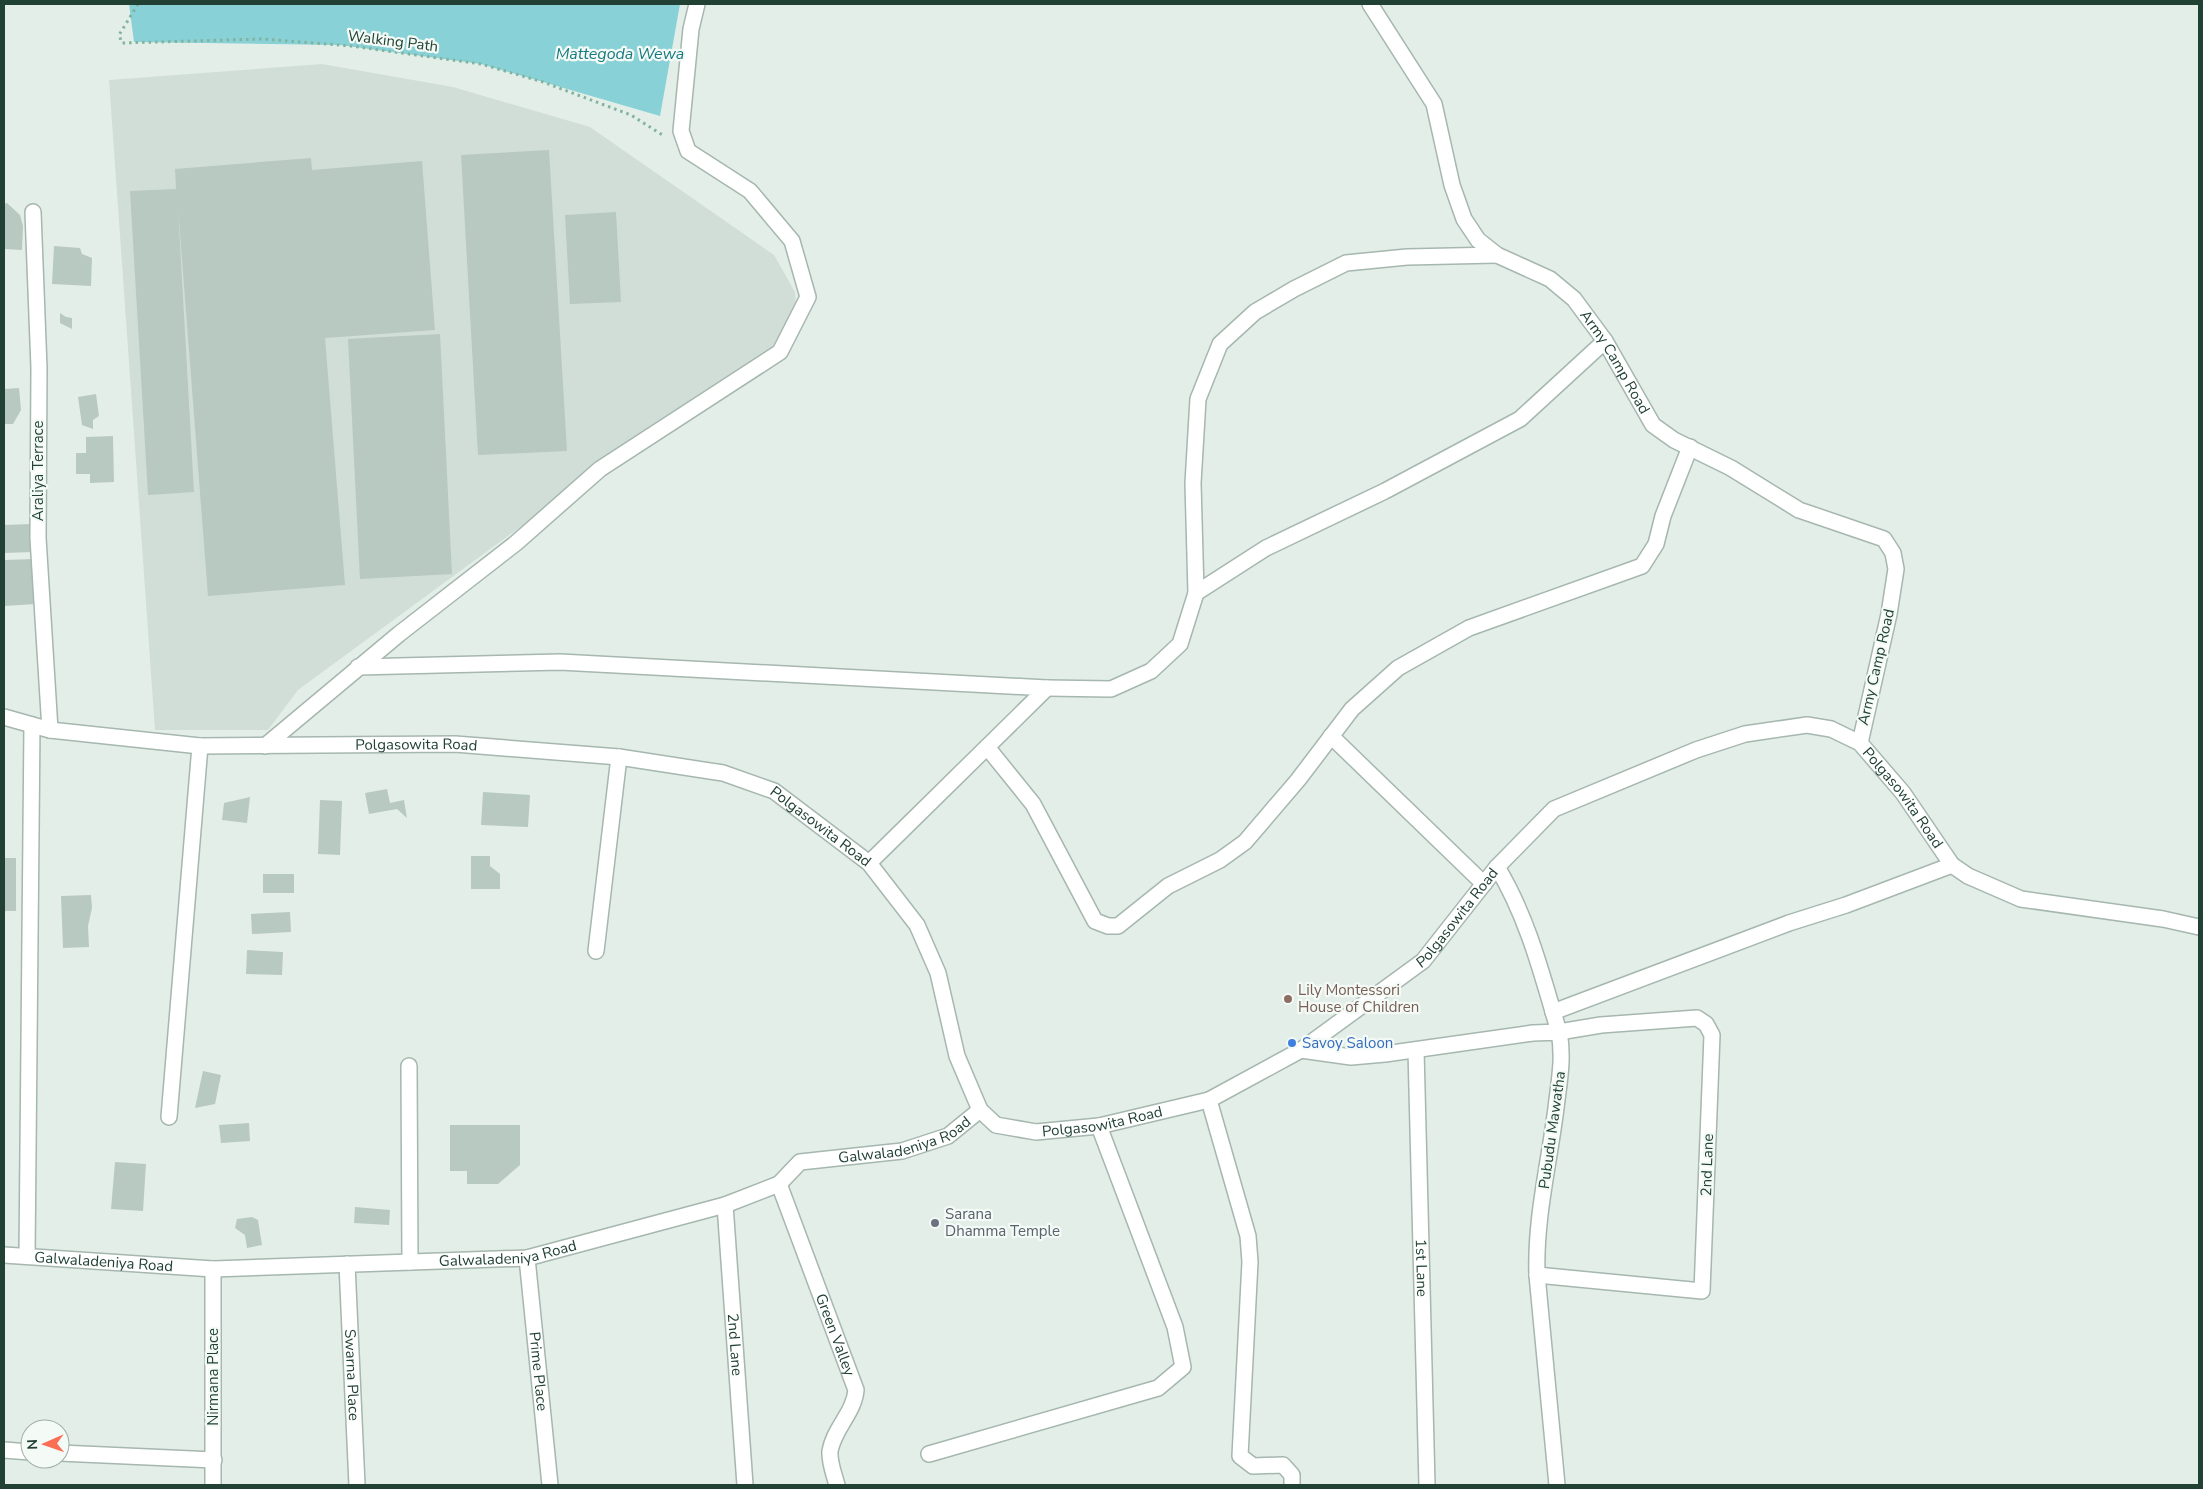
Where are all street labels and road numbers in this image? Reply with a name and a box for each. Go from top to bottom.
street label: Walking Path [347,26,439,56]
street label: Army Camp Road [1575,306,1655,418]
street label: Araliya Terrace [28,421,48,521]
street label: Army Camp Road [1853,607,1899,727]
street label: Polgasowita Road [355,734,478,756]
street label: Polgasowita Road [1858,743,1948,852]
street label: Polgasowita Road [766,781,875,871]
street label: Polgasowita Road [1412,864,1503,973]
street label: Pubudu Mawatha [1534,1070,1570,1190]
street label: Polgasowita Road [1041,1101,1165,1141]
street label: Galwaladeniya Road [837,1112,975,1168]
street label: 2nd Lane [1696,1133,1718,1197]
street label: Galwaladeniya Road [439,1235,579,1271]
street label: 1st Lane [1411,1239,1432,1297]
street label: Galwaladeniya Road [34,1247,174,1276]
street label: Green Valley [811,1291,860,1379]
street label: 2nd Lane [723,1313,747,1377]
street label: Nirmana Place [203,1328,223,1426]
street label: Swarna Place [340,1328,364,1421]
street label: Prime Place [525,1331,552,1412]

